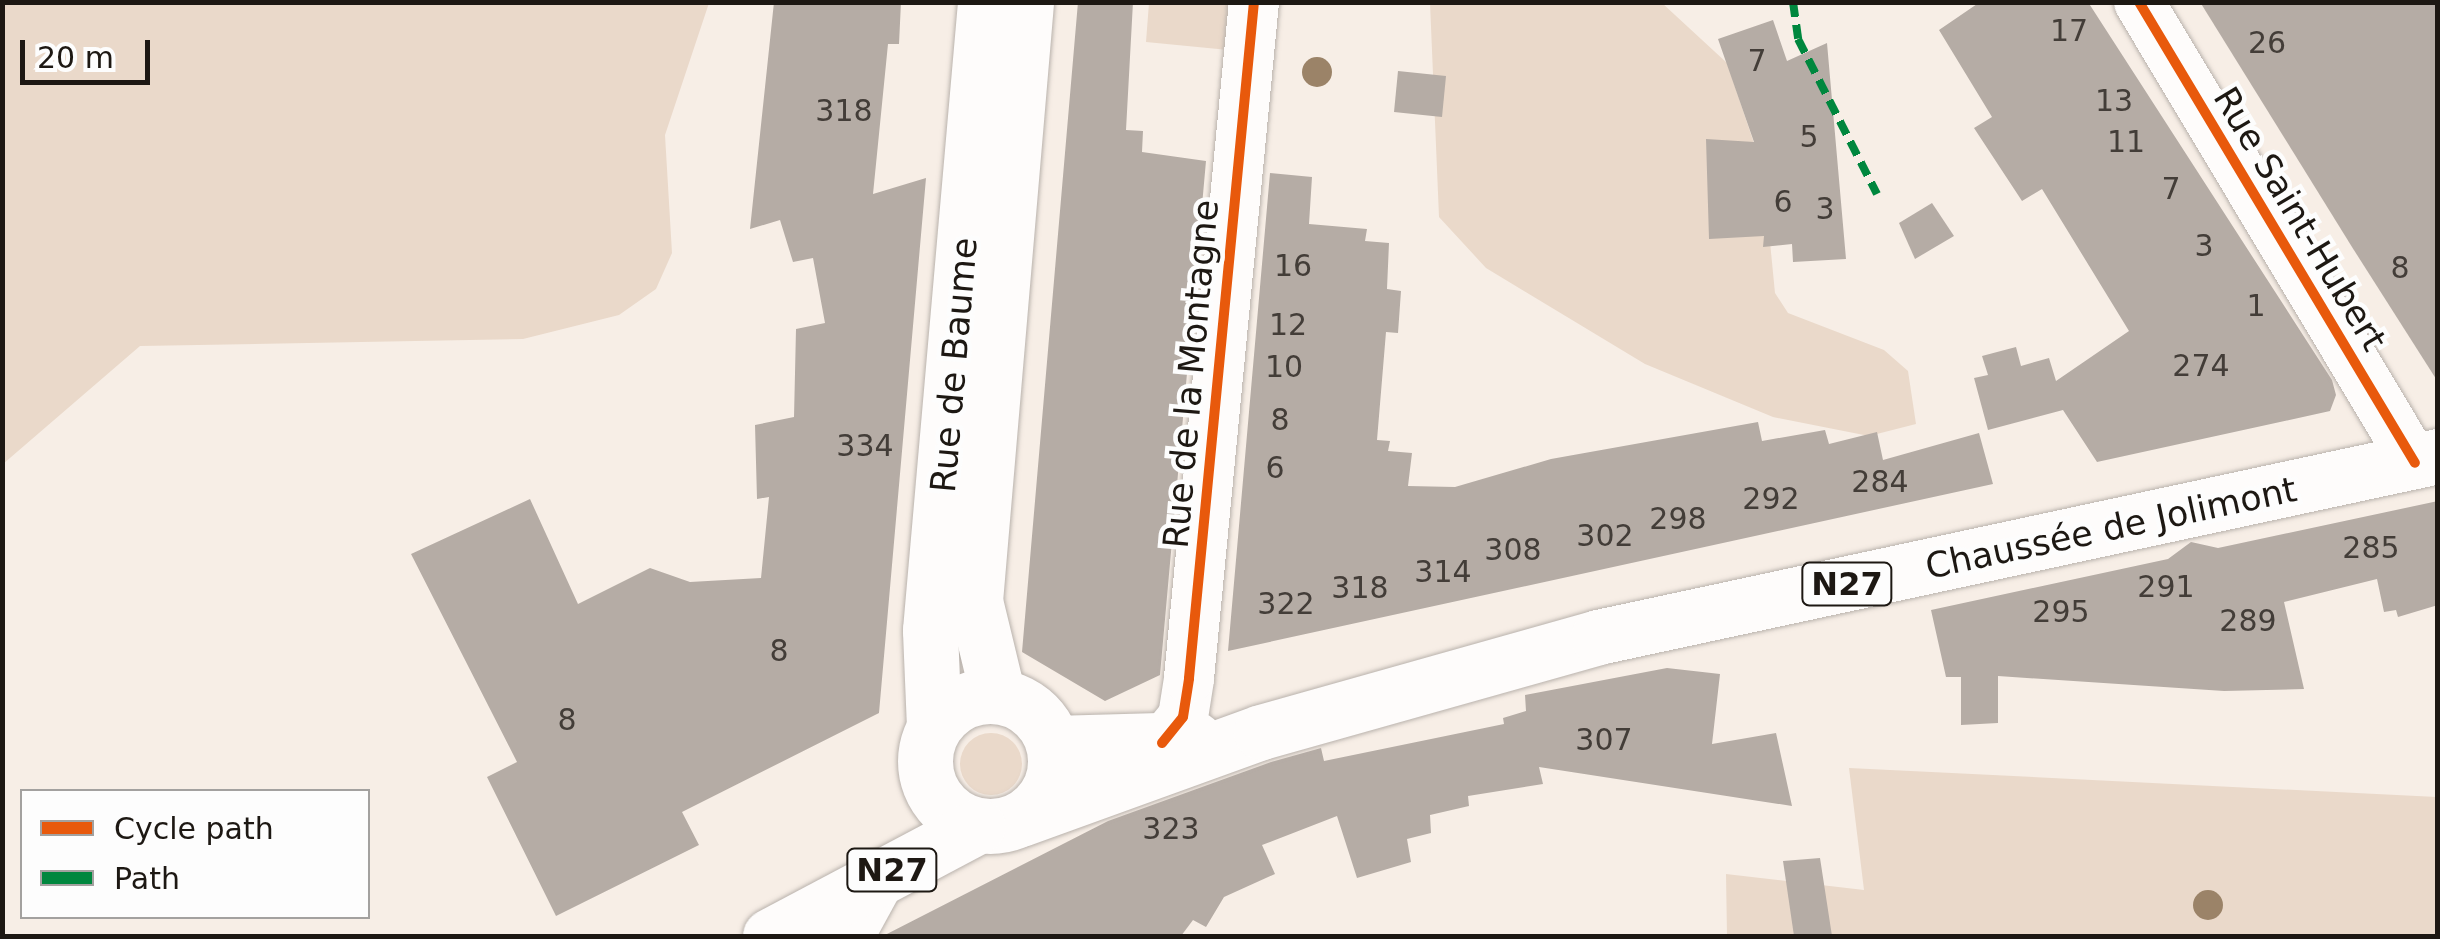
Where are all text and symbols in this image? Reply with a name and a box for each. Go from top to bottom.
house number: 17 [2050,13,2088,49]
scale bar [25,20,155,82]
house number: 26 [2248,25,2286,61]
text: 20 m [37,40,114,75]
house number: 7 [1747,43,1767,79]
street label: Rue Saint-Hubert [2205,80,2395,358]
house number: 13 [2095,83,2133,119]
house number: 318 [815,93,873,129]
house number: 5 [1799,119,1819,155]
house number: 11 [2107,124,2145,160]
house number: 7 [2161,171,2181,207]
house number: 6 [1773,184,1793,220]
house number: 3 [1815,191,1835,227]
street label: Rue de la Montagne [1155,198,1227,550]
house number: 3 [2194,228,2214,264]
street label: Rue de Baume [922,236,986,494]
house number: 16 [1274,248,1312,284]
house number: 8 [2390,250,2410,286]
house number: 1 [2246,288,2266,324]
house number: 12 [1269,307,1307,343]
house number: 274 [2172,348,2230,384]
house number: 10 [1265,349,1303,385]
house number: 8 [1270,402,1290,438]
house number: 334 [836,428,894,464]
house number: 6 [1265,450,1285,486]
house number: 284 [1851,464,1909,500]
street label: Chaussée de Jolimont [1922,468,2300,588]
house number: 292 [1742,481,1800,517]
house number: 298 [1649,501,1707,537]
house number: 302 [1576,518,1634,554]
house number: 285 [2342,530,2400,566]
house number: 308 [1484,532,1542,568]
house number: 314 [1414,554,1472,590]
road number: N27 [1800,557,1894,611]
house number: 291 [2137,569,2195,605]
house number: 318 [1331,570,1389,606]
house number: 322 [1257,586,1315,622]
house number: 295 [2032,594,2090,630]
house number: 289 [2219,603,2277,639]
house number: 8 [769,633,789,669]
house number: 8 [557,702,577,738]
house number: 307 [1575,722,1633,758]
legend [20,789,370,919]
text: Cycle path [114,811,274,846]
house number: 323 [1142,811,1200,847]
road number: N27 [844,843,940,897]
text: Path [114,861,180,896]

